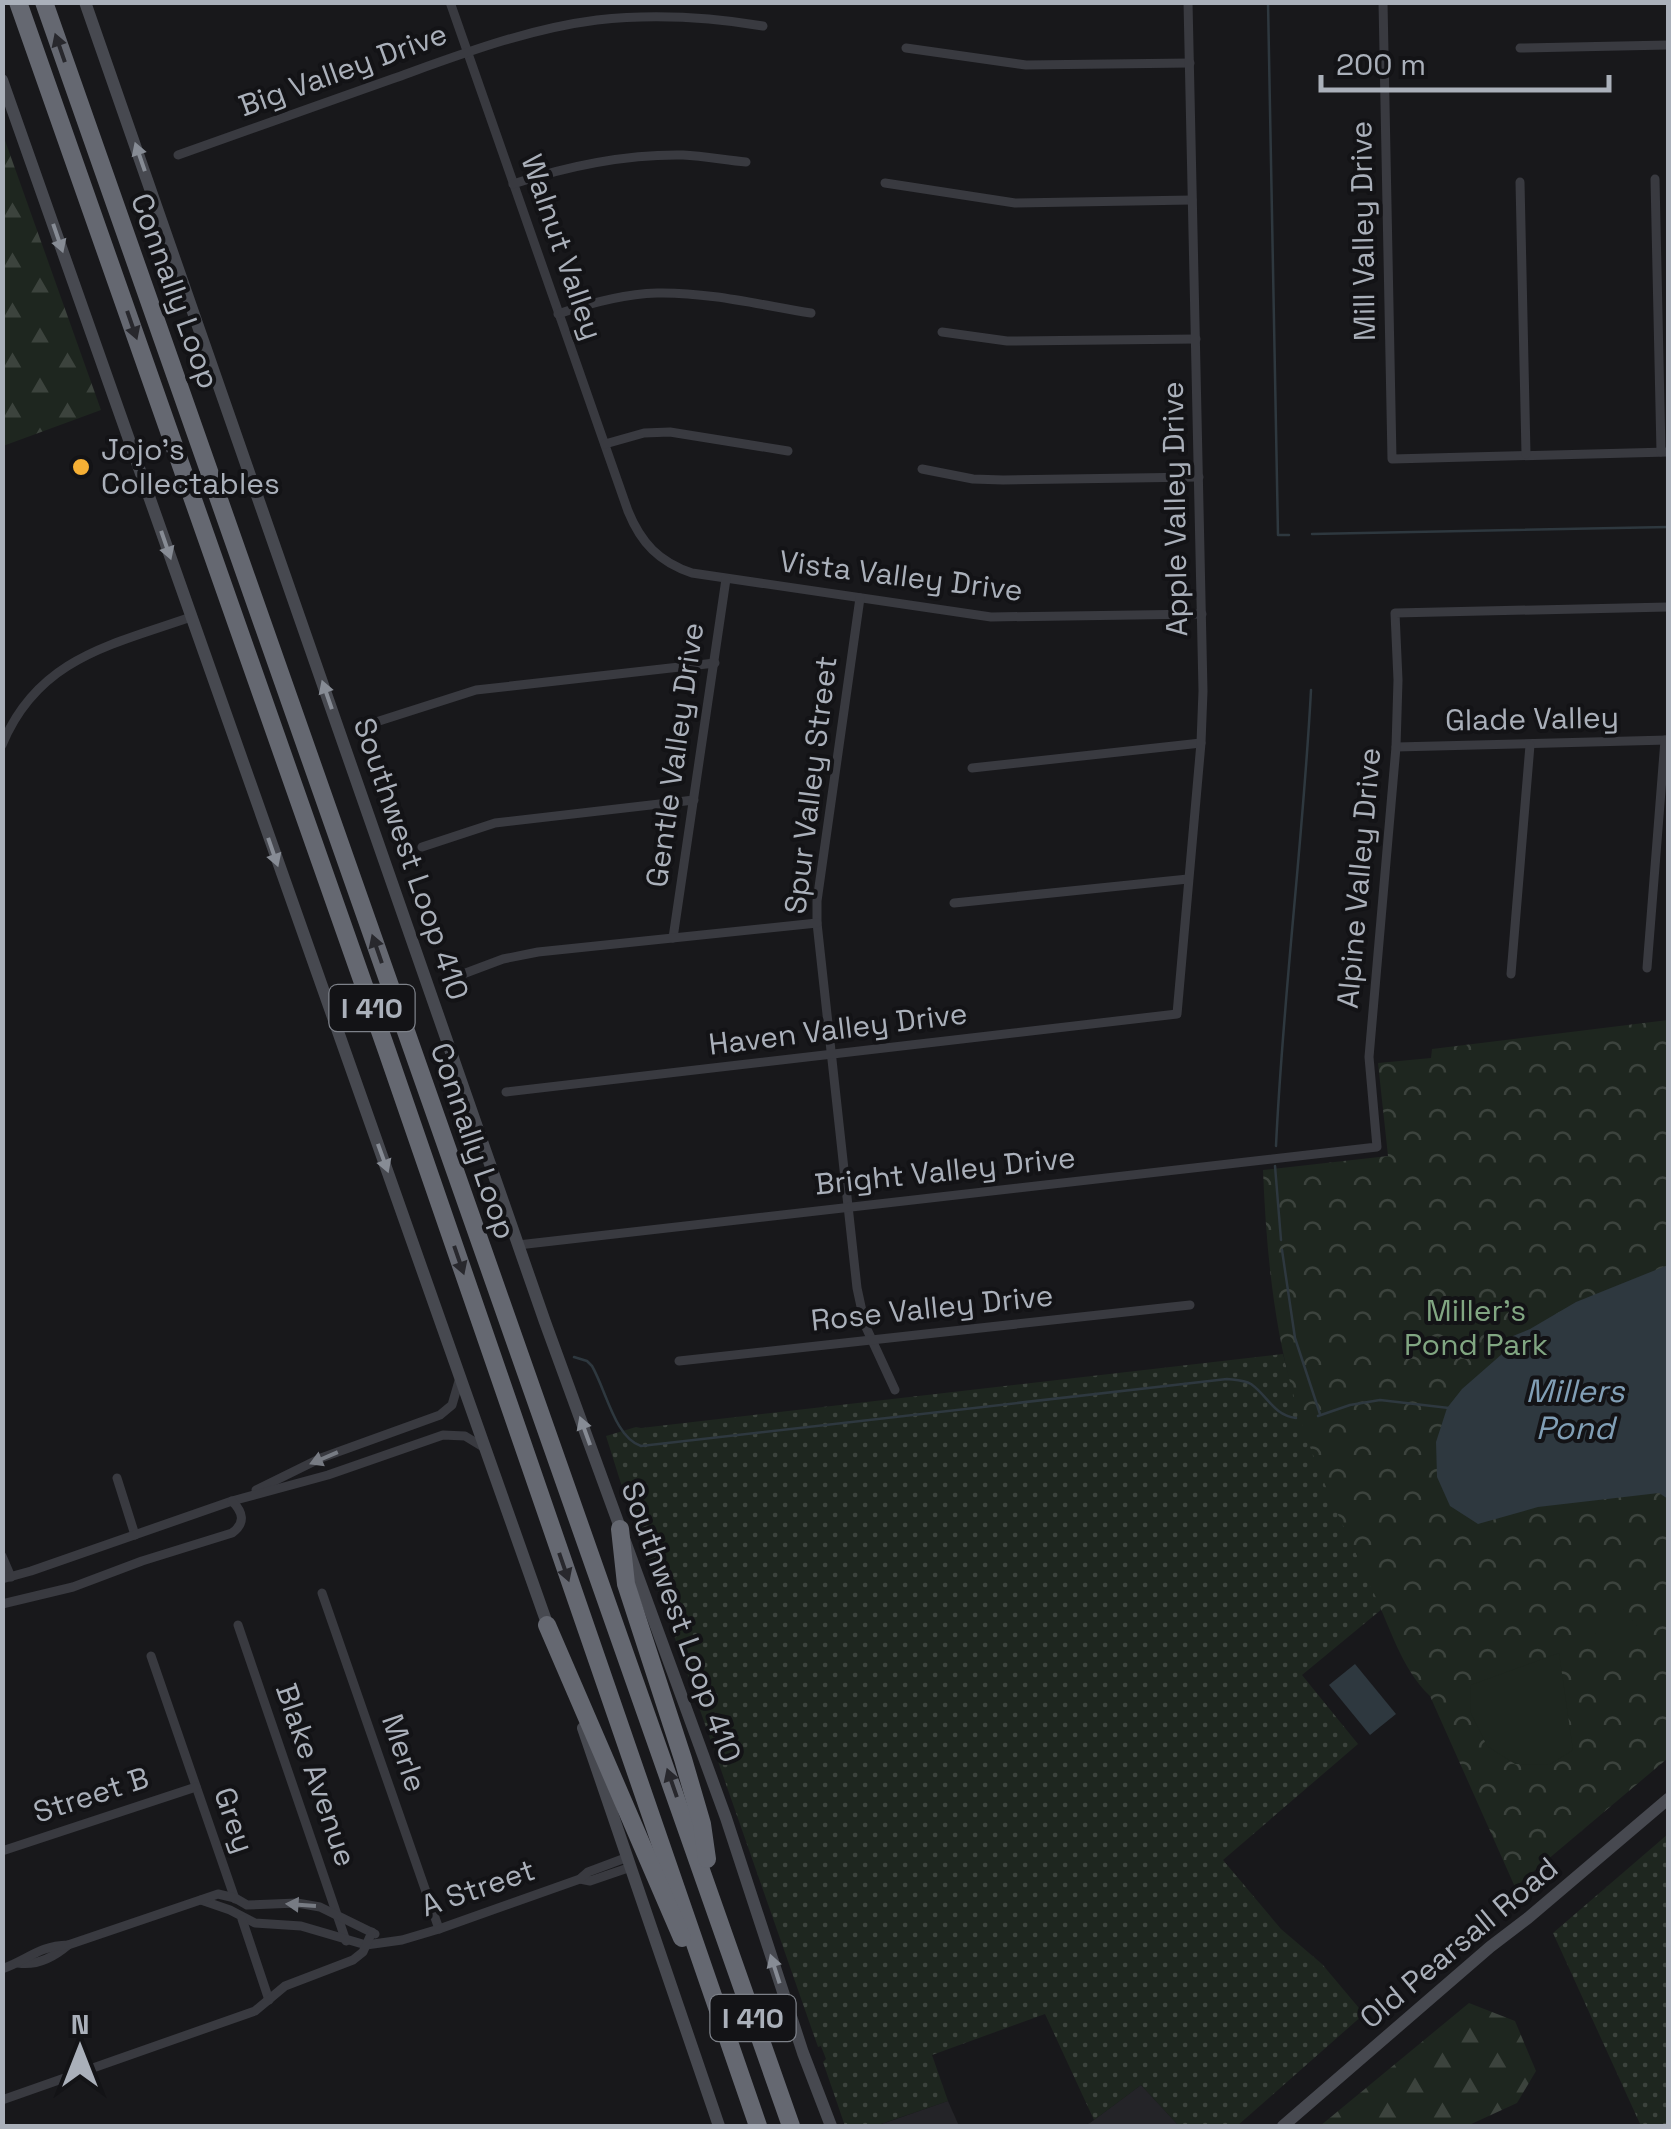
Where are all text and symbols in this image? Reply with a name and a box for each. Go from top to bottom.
street label: Big Valley Drive [233,14,452,125]
scale bar [1321,30,1608,92]
one-way arrow [52,32,67,62]
text: 200 m [1336,45,1426,84]
street label: Mill Valley Drive [1341,120,1384,342]
one-way arrow [132,141,147,171]
street label: Walnut Valley [512,149,612,345]
street label: Connally Loop [122,188,229,394]
one-way arrow [51,224,66,254]
one-way arrow [125,311,140,341]
street label: Apple Valley Drive [1153,381,1196,637]
place label: Jojo's Collectables [101,430,280,503]
marker: Jojo's Collectables [70,456,92,478]
one-way arrow [159,531,174,561]
street label: Vista Valley Drive [777,541,1025,610]
street label: Gentle Valley Drive [637,620,712,890]
street label: Spur Valley Street [775,654,846,916]
one-way arrow [319,680,334,710]
street label: Glade Valley [1445,697,1619,740]
street label: Southwest Loop 410 [345,713,478,1005]
street label: Alpine Valley Drive [1328,746,1389,1010]
one-way arrow [266,837,281,867]
one-way arrow [369,933,384,963]
road number: I 410 [330,985,414,1031]
street label: Haven Valley Drive [706,993,969,1064]
street label: Connally Loop [422,1037,525,1244]
street label: Bright Valley Drive [813,1137,1077,1204]
one-way arrow [376,1143,391,1173]
one-way arrow [452,1245,467,1275]
street label: Rose Valley Drive [809,1275,1055,1340]
park label: Miller's Pond Park [1404,1291,1548,1364]
water label: Millers Pond [1526,1371,1626,1448]
one-way arrow [577,1416,592,1446]
one-way arrow [309,1450,339,1466]
street label: Southwest Loop 410 [613,1476,750,1768]
one-way arrow [558,1553,573,1583]
street label: Blake Avenue [267,1678,366,1871]
street label: Merle [373,1709,436,1797]
street label: Street B [28,1758,154,1831]
one-way arrow [663,1768,678,1798]
street label: Grey [205,1782,264,1858]
street label: Old Pearsall Road [1352,1848,1566,2037]
street label: A Street [416,1850,540,1925]
one-way arrow [285,1897,317,1913]
one-way arrow [767,1953,782,1983]
road number: I 410 [710,1995,796,2041]
north arrow [30,1999,130,2099]
text: N [71,2006,89,2042]

